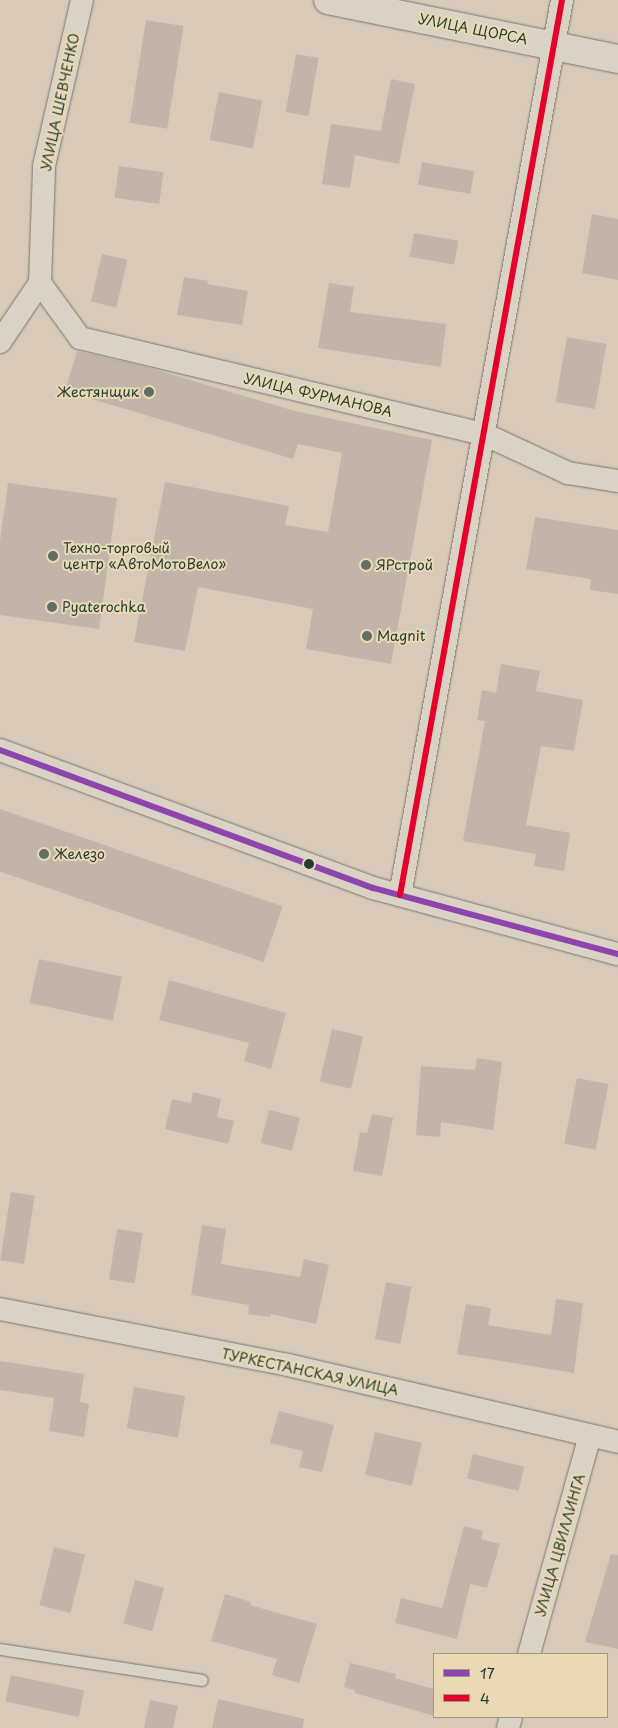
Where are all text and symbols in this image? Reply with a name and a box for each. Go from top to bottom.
street label: УЛИЦА ЩОРСА [416,10,530,48]
street label: УЛИЦА ШЕВЧЕНКО [37,32,83,172]
street label: УЛИЦА ФУРМАНОВА [242,370,394,420]
place label: Жестянщик [57,384,139,400]
marker: Жестянщик [143,386,155,398]
place label: Техно-торговый центр «АвтоМотоВело» [63,540,226,572]
marker: Техно-торговый центр «АвтоМотоВело» [47,550,59,562]
place label: ЯРстрой [376,557,433,573]
marker: ЯРстрой [360,559,372,571]
place label: Pyaterochka [62,599,146,615]
marker: Pyaterochka [46,601,58,613]
place label: Magnit [377,628,425,644]
marker: Magnit [361,630,373,642]
place label: Железо [54,846,105,862]
marker: Железо [38,848,50,860]
unlabelled marker [304,859,314,869]
street label: ТУРКЕСТАНСКАЯ УЛИЦА [220,1345,400,1399]
street label: УЛИЦА ЦВИЛЛИНГА [532,1472,588,1618]
legend [433,1653,608,1718]
text: 17 [480,1661,495,1684]
text: 4 [480,1686,490,1709]

